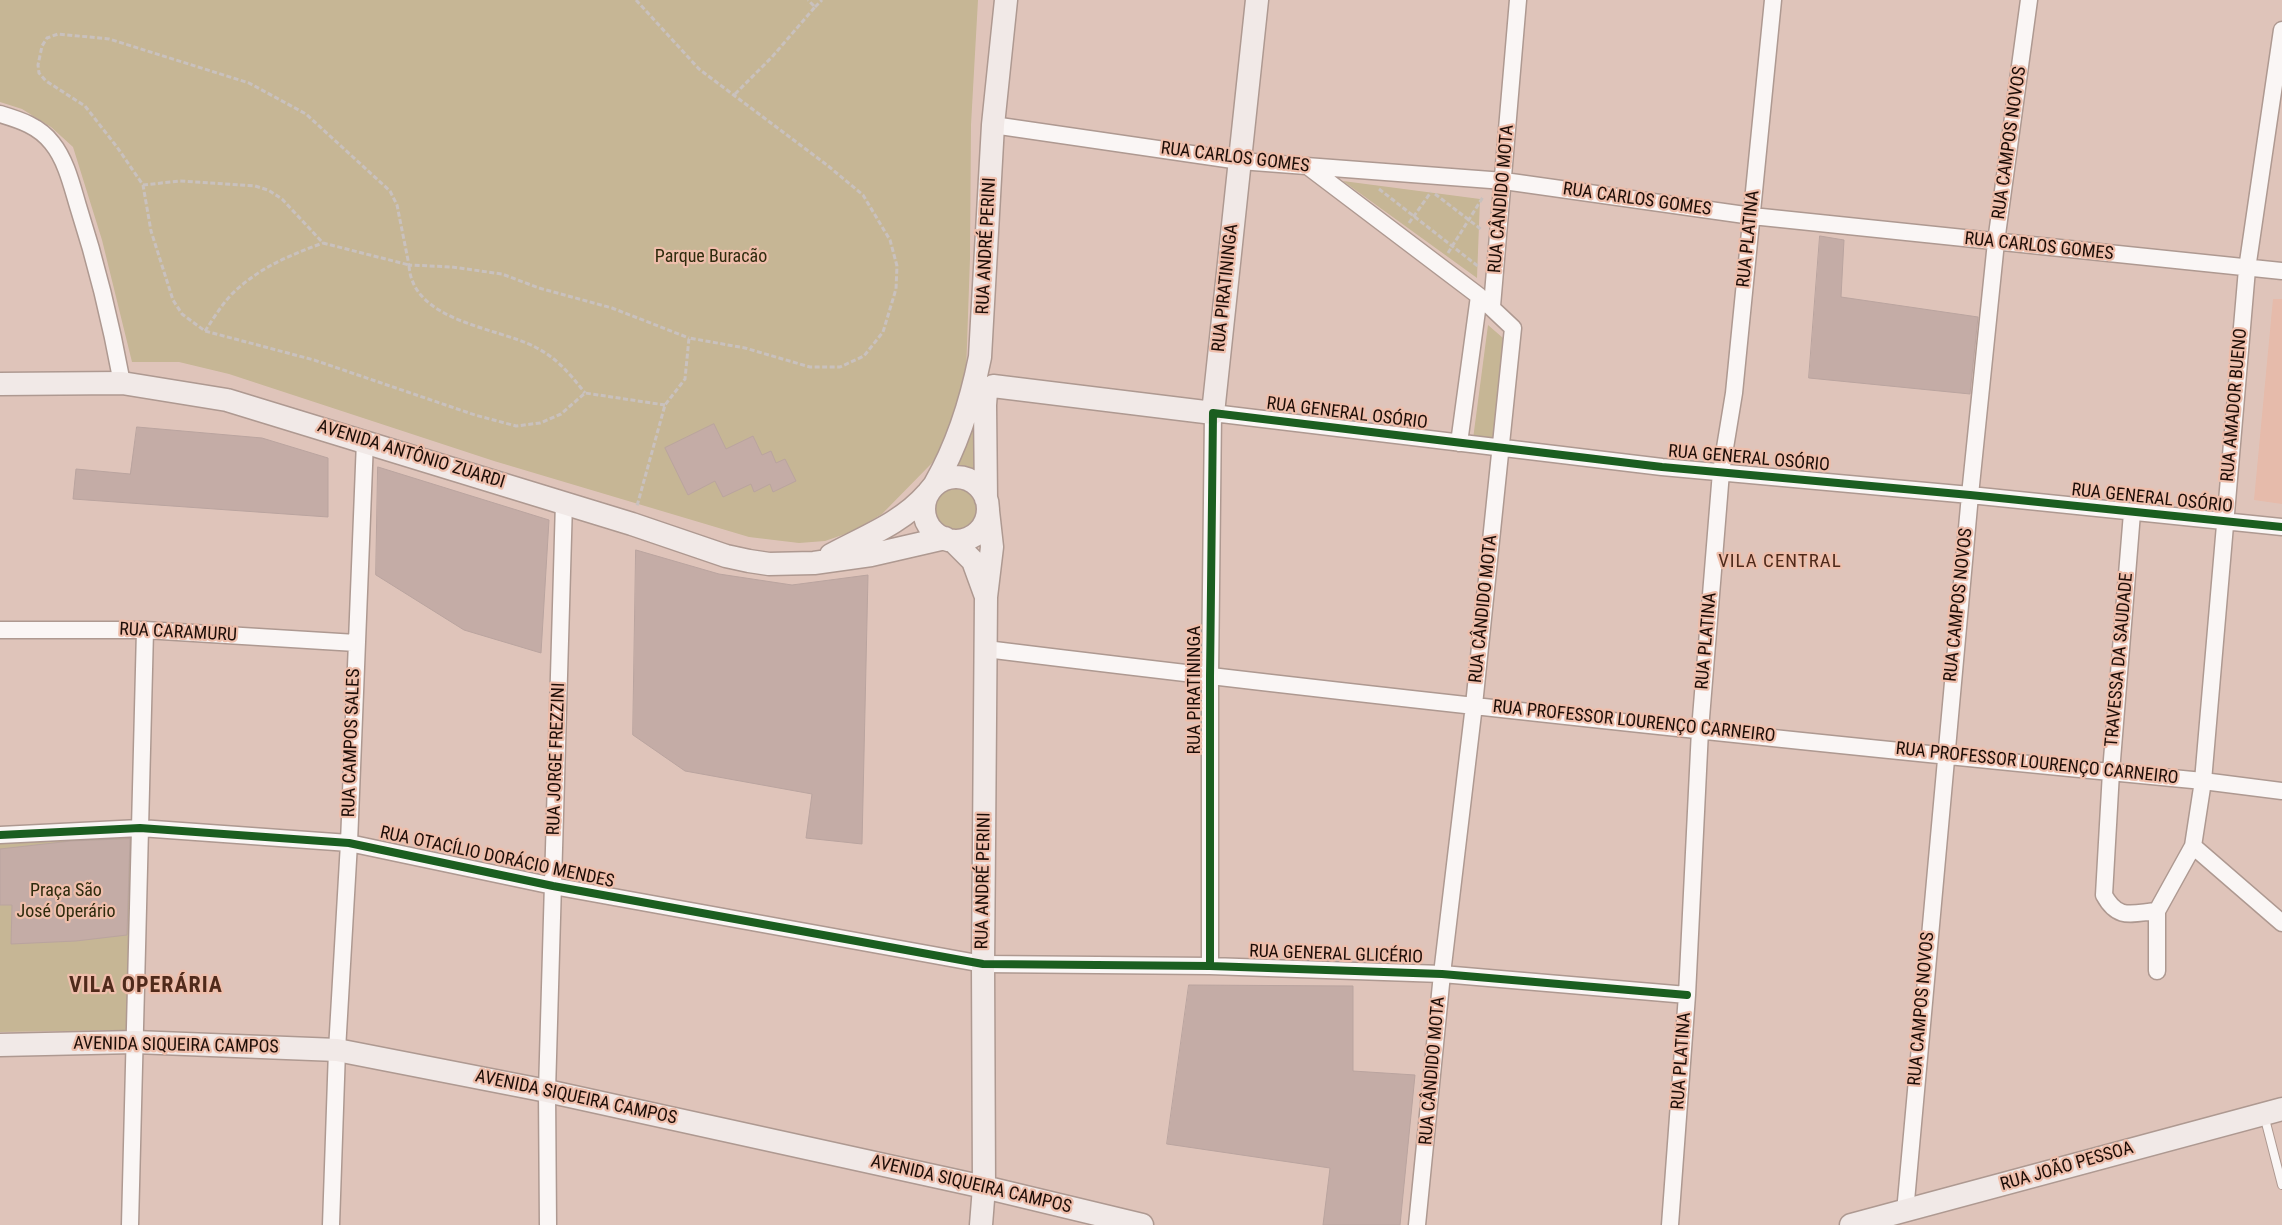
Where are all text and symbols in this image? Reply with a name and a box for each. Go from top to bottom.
street label: RUA CAMPOS NOVOS [1989,65,2031,221]
street label: RUA CÂNDIDO MOTA [1485,124,1519,274]
street label: RUA CARLOS GOMES [1159,138,1311,178]
street label: RUA ANDRÉ PERINI [973,177,1001,315]
street label: RUA CARLOS GOMES [1561,179,1713,221]
street label: RUA PLATINA [1733,189,1765,289]
street label: RUA PIRATININGA [1209,223,1243,353]
street label: RUA CARLOS GOMES [1963,228,2115,266]
park label: Parque Buracão [655,246,767,268]
street label: RUA AMADOR BUENO [2218,327,2252,483]
street label: RUA GENERAL OSÓRIO [1265,393,1429,435]
street label: AVENIDA ANTÔNIO ZUARDI [315,416,507,494]
street label: RUA GENERAL OSÓRIO [1667,441,1831,477]
street label: RUA GENERAL OSÓRIO [2070,480,2234,518]
street label: RUA CAMPOS NOVOS [1940,527,1978,683]
street label: RUA CÂNDIDO MOTA [1465,534,1503,684]
district label: VILA CENTRAL [1717,551,1843,573]
street label: TRAVESSA DA SAUDADE [2102,572,2138,748]
street label: RUA PLATINA [1692,592,1722,690]
street label: RUA CARAMURU [119,619,237,647]
street label: RUA PIRATININGA [1184,626,1206,754]
street label: RUA CAMPOS SALES [339,668,365,818]
street label: RUA JORGE FREZZINI [544,682,570,836]
street label: RUA PROFESSOR LOURENÇO CARNEIRO [1492,696,1776,748]
street label: RUA PROFESSOR LOURENÇO CARNEIRO [1895,738,2179,790]
street label: RUA ANDRÉ PERINI [972,812,996,950]
street label: RUA OTACÍLIO DORÁCIO MENDES [378,823,616,893]
park label: Praça São José Operário [16,880,116,922]
street label: RUA CAMPOS NOVOS [1905,931,1939,1087]
street label: RUA GENERAL GLICÉRIO [1249,941,1423,969]
district label: VILA OPERÁRIA [67,973,225,999]
street label: RUA CÂNDIDO MOTA [1416,996,1450,1146]
street label: RUA PLATINA [1668,1012,1696,1110]
street label: AVENIDA SIQUEIRA CAMPOS [73,1033,279,1059]
street label: AVENIDA SIQUEIRA CAMPOS [473,1066,679,1130]
street label: RUA JOÃO PESSOA [1998,1138,2136,1196]
street label: AVENIDA SIQUEIRA CAMPOS [868,1151,1074,1219]

